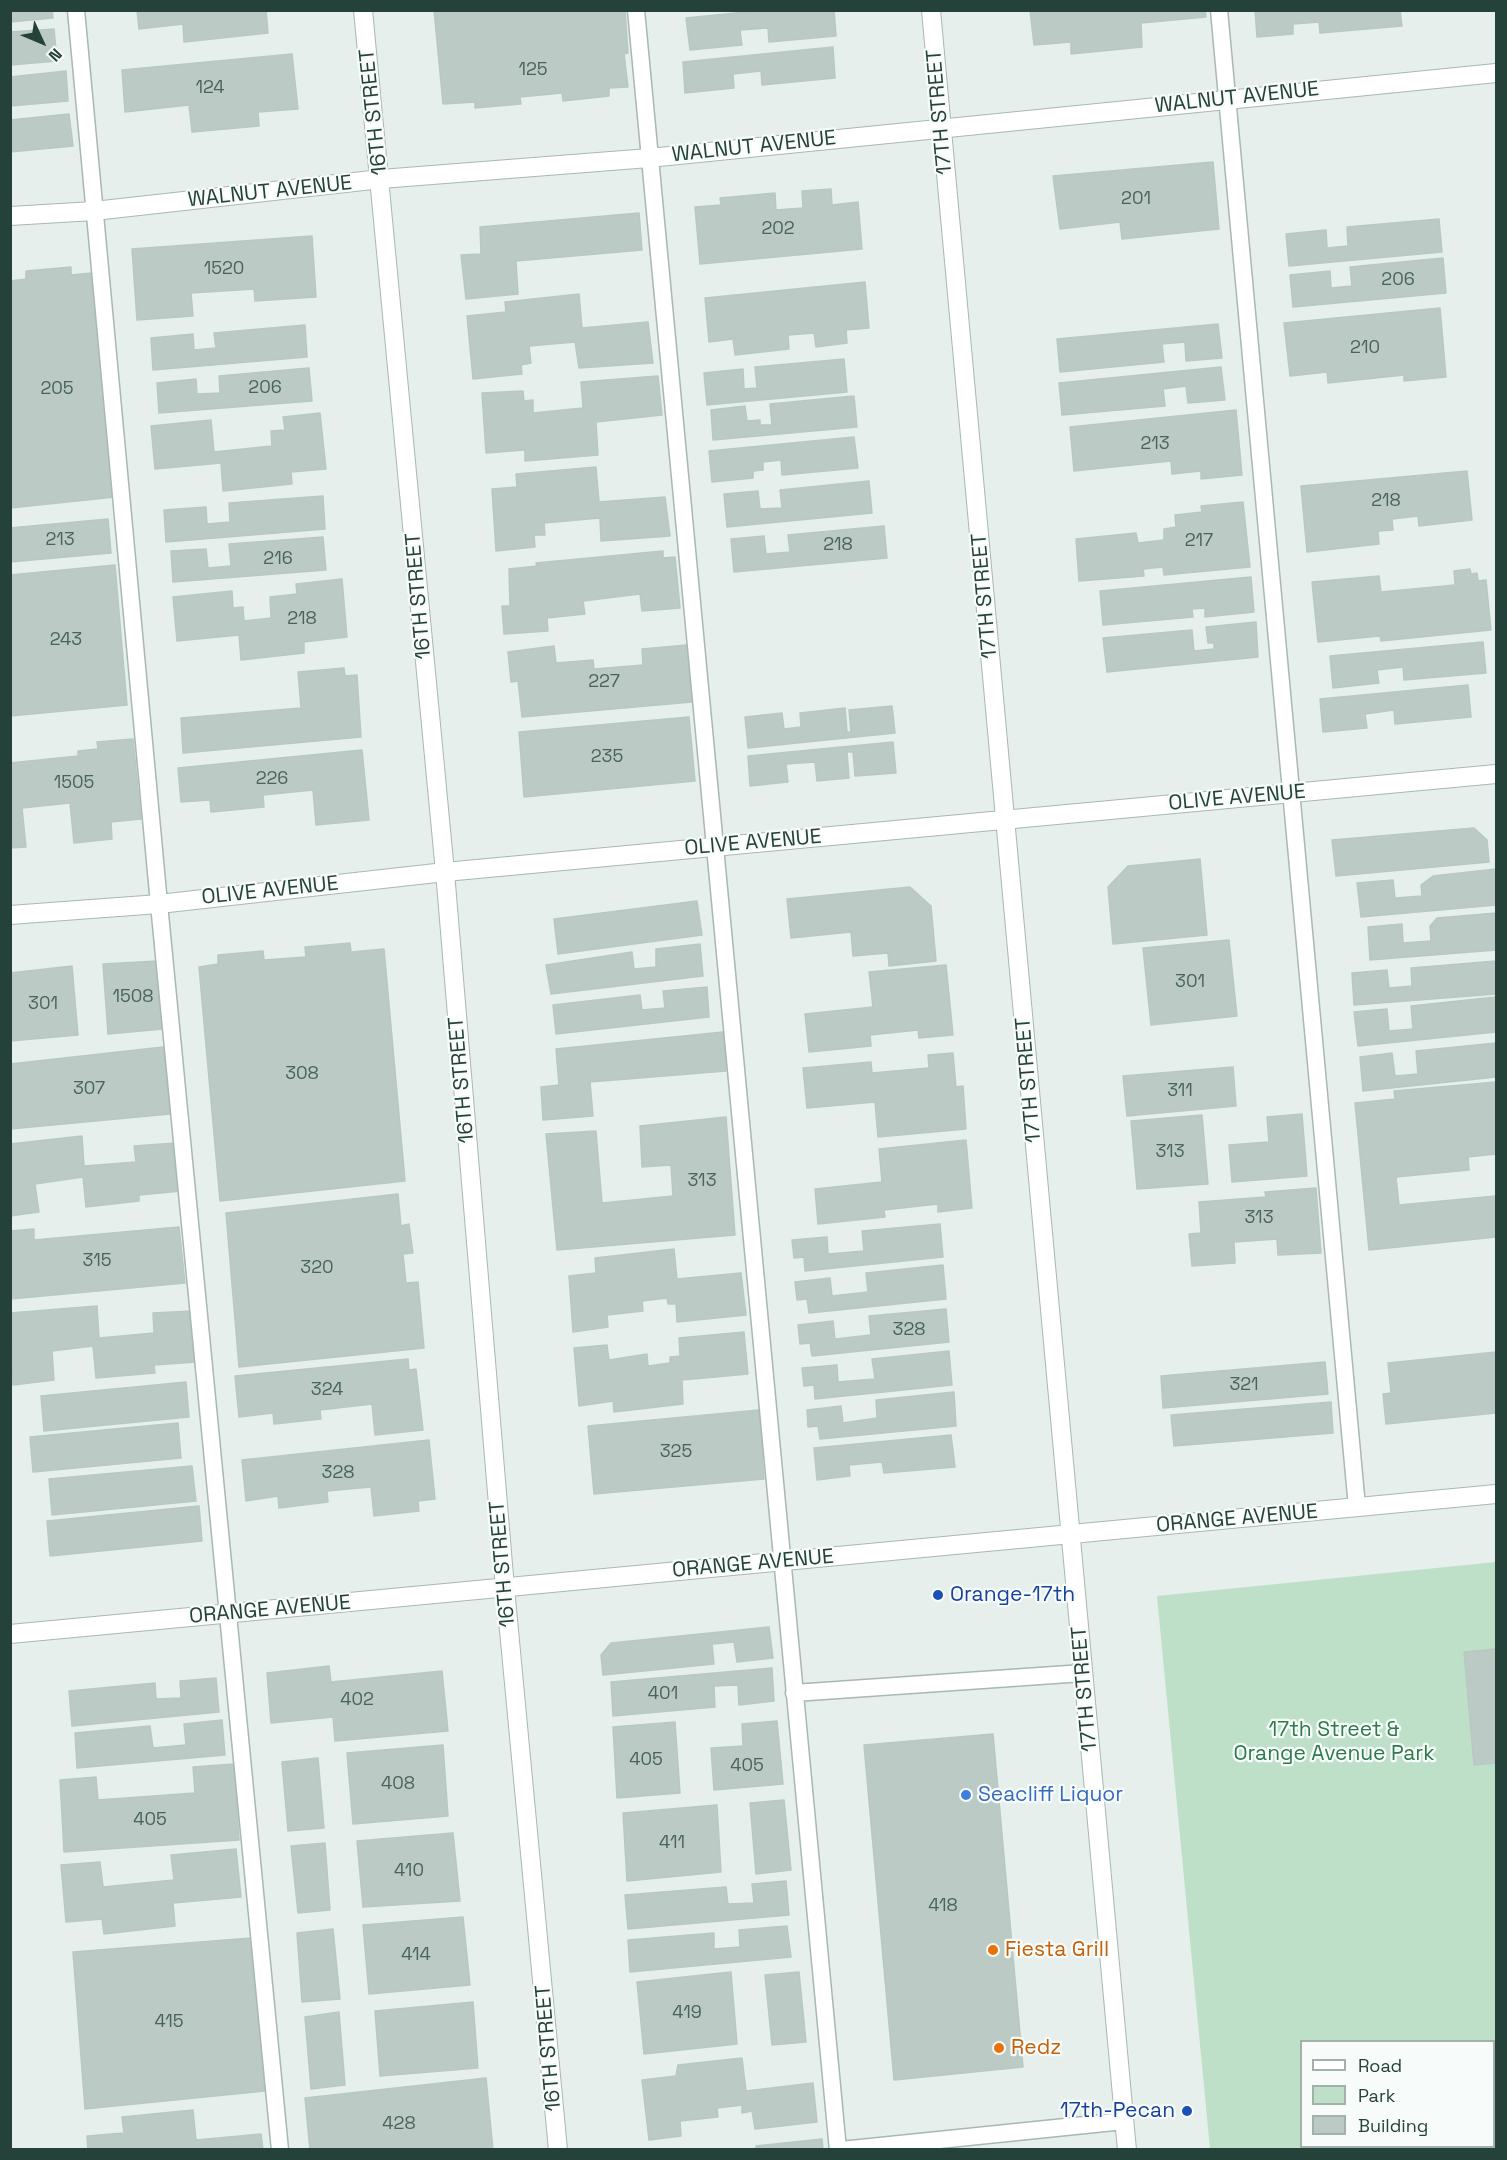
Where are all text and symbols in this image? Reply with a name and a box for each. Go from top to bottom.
north arrow [12,12,72,72]
text: N [44,44,67,66]
street label: 16TH STREET [355,48,393,176]
street label: 17TH STREET [922,48,958,176]
house number: 125 [518,59,548,81]
house number: 124 [195,77,225,99]
street label: WALNUT AVENUE [1154,77,1320,119]
street label: WALNUT AVENUE [671,126,837,168]
street label: WALNUT AVENUE [187,171,353,213]
house number: 201 [1121,188,1151,210]
house number: 202 [761,218,795,240]
house number: 1520 [204,258,244,280]
house number: 206 [1381,269,1415,291]
house number: 210 [1350,337,1380,359]
house number: 206 [248,377,282,399]
house number: 205 [40,378,74,400]
house number: 213 [1140,433,1170,455]
house number: 218 [1371,490,1401,512]
house number: 213 [45,529,75,551]
house number: 217 [1185,530,1213,552]
street label: 16TH STREET [401,532,437,660]
street label: 17TH STREET [967,532,1003,660]
house number: 218 [823,534,853,556]
house number: 216 [263,548,293,570]
house number: 218 [287,608,317,630]
house number: 243 [50,629,82,651]
house number: 227 [588,671,620,693]
house number: 235 [591,746,623,768]
house number: 226 [256,768,288,790]
house number: 1505 [54,772,94,794]
street label: OLIVE AVENUE [1167,779,1307,817]
street label: OLIVE AVENUE [683,824,823,862]
street label: OLIVE AVENUE [200,871,340,911]
house number: 301 [1175,971,1205,993]
house number: 1508 [112,986,154,1008]
house number: 301 [28,993,58,1015]
street label: 16TH STREET [444,1016,480,1144]
street label: 17TH STREET [1011,1016,1047,1144]
house number: 308 [285,1063,319,1085]
house number: 307 [73,1078,105,1100]
house number: 311 [1167,1080,1193,1102]
house number: 313 [1155,1141,1185,1163]
house number: 313 [687,1170,717,1192]
house number: 313 [1244,1207,1274,1229]
house number: 315 [83,1250,111,1272]
house number: 320 [300,1257,334,1279]
house number: 328 [893,1319,925,1341]
house number: 321 [1229,1374,1259,1396]
house number: 324 [311,1379,343,1401]
house number: 325 [660,1441,692,1463]
house number: 328 [322,1462,354,1484]
street label: ORANGE AVENUE [1155,1499,1319,1539]
street label: 16TH STREET [485,1500,521,1628]
street label: ORANGE AVENUE [671,1544,835,1584]
place label: Orange-17th [950,1582,1075,1608]
marker: Orange-17th [931,1588,945,1602]
street label: ORANGE AVENUE [188,1590,352,1630]
street label: 17TH STREET [1067,1625,1103,1753]
house number: 401 [648,1683,678,1705]
house number: 402 [340,1689,374,1711]
park label: 17th Street & Orange Avenue Park [1233,1717,1435,1767]
house number: 405 [629,1749,663,1771]
house number: 405 [730,1755,764,1777]
house number: 408 [381,1773,415,1795]
place label: Seacliff Liquor [978,1782,1123,1808]
marker: Seacliff Liquor [959,1788,973,1802]
house number: 405 [133,1809,167,1831]
house number: 411 [659,1832,685,1854]
house number: 410 [394,1860,424,1882]
house number: 418 [928,1895,958,1917]
place label: Fiesta Grill [1005,1937,1109,1963]
marker: Fiesta Grill [986,1943,1000,1957]
house number: 414 [401,1944,431,1966]
street label: 16TH STREET [531,1984,567,2112]
house number: 419 [672,2002,702,2024]
house number: 415 [154,2011,184,2033]
place label: Redz [1011,2035,1061,2061]
legend [1300,2040,1495,2148]
marker: Redz [992,2041,1006,2055]
text: Road [1358,2054,1402,2077]
text: Park [1358,2084,1395,2107]
place label: 17th-Pecan [1060,2098,1175,2124]
marker: 17th-Pecan [1180,2104,1194,2118]
house number: 428 [382,2113,416,2135]
text: Building [1358,2114,1428,2137]

